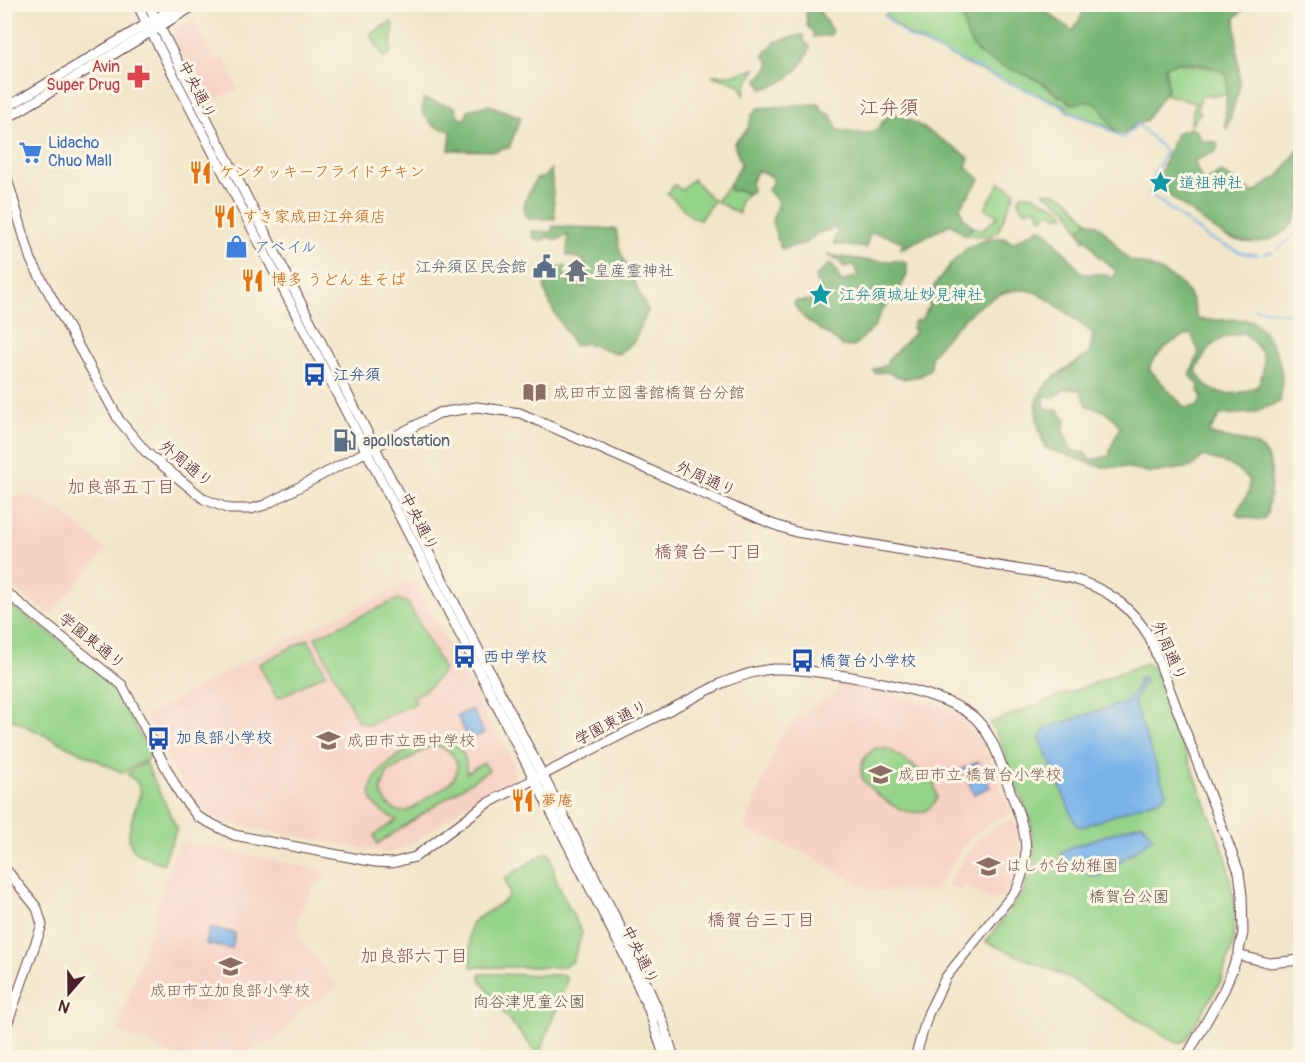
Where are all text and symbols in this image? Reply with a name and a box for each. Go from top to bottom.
place label: Avin Super Drug [46,57,120,95]
street label: 中央通り [174,57,220,123]
pharmacy icon: Avin Super Drug [125,63,151,89]
district label: 江弁須 [859,95,919,120]
place label: Lidacho Chuo Mall [48,133,112,171]
supermarket icon: Lidacho Chuo Mall [17,139,43,165]
restaurant icon: ケンタッキーフライドチキン [188,159,214,185]
place label: ケンタッキーフライドチキン [219,162,425,182]
place icon: 道祖神社 [1148,170,1174,196]
place label: 道祖神社 [1179,173,1243,193]
restaurant icon: すき家成田江弁須店 [211,204,237,230]
place label: すき家成田江弁須店 [242,207,386,227]
shop icon: アベイル [223,234,249,260]
place label: アベイル [254,237,317,257]
public building icon: 江弁須区民会館 [532,254,558,280]
place label: 江弁須区民会館 [415,257,527,277]
temple icon: 皇産霊神社 [563,258,589,284]
place label: 皇産霊神社 [594,261,674,281]
restaurant icon: 博多 うどん 生そば [240,267,266,293]
place label: 博多 うどん 生そば [271,270,406,290]
place icon: 江弁須城址妙見神社 [808,282,834,308]
place label: 江弁須城址妙見神社 [839,285,983,305]
bus stop icon: 江弁須 [302,362,328,388]
place label: 江弁須 [333,365,381,385]
library icon: 成田市立図書館橋賀台分館 [522,380,548,406]
place label: 成田市立図書館橋賀台分館 [553,383,745,403]
fuel station icon: apollostation [332,428,358,454]
place label: apollostation [363,431,450,451]
street label: 外周通り [155,436,217,492]
street label: 外周通り [673,457,739,501]
district label: 加良部五丁目 [67,476,175,499]
street label: 中央通り [396,489,442,555]
district label: 橋賀台一丁目 [654,541,762,564]
street label: 学園東通り [55,608,129,674]
street label: 外周通り [1147,618,1191,684]
bus stop icon: 西中学校 [452,644,478,670]
place label: 西中学校 [483,647,547,667]
bus stop icon: 橋賀台小学校 [789,648,815,674]
place label: 橋賀台小学校 [820,651,916,671]
street label: 学園東通り [571,696,651,750]
bus stop icon: 加良部小学校 [145,725,171,751]
place label: 加良部小学校 [176,728,272,748]
school or university icon: 成田市立西中学校 [316,728,342,754]
place label: 成田市立西中学校 [347,731,475,751]
school or university icon: 成田市立 橋賀台小学校 [867,762,893,788]
place label: 成田市立 橋賀台小学校 [898,765,1061,785]
restaurant icon: 夢庵 [510,788,536,814]
place label: 夢庵 [541,791,573,811]
school or university icon: はしが台幼稚園 [975,853,1001,879]
place label: はしが台幼稚園 [1006,856,1118,876]
park label: 橋賀台公園 [1089,887,1169,907]
district label: 橋賀台三丁目 [707,909,815,932]
street label: 中央通り [617,922,663,988]
district label: 加良部六丁目 [360,945,468,968]
school or university icon: 成田市立加良部小学校 [217,953,243,979]
north arrow [39,963,99,1023]
place label: 成田市立加良部小学校 [150,981,310,1001]
park label: 向谷津児童公園 [473,992,585,1012]
text: N [56,995,73,1017]

